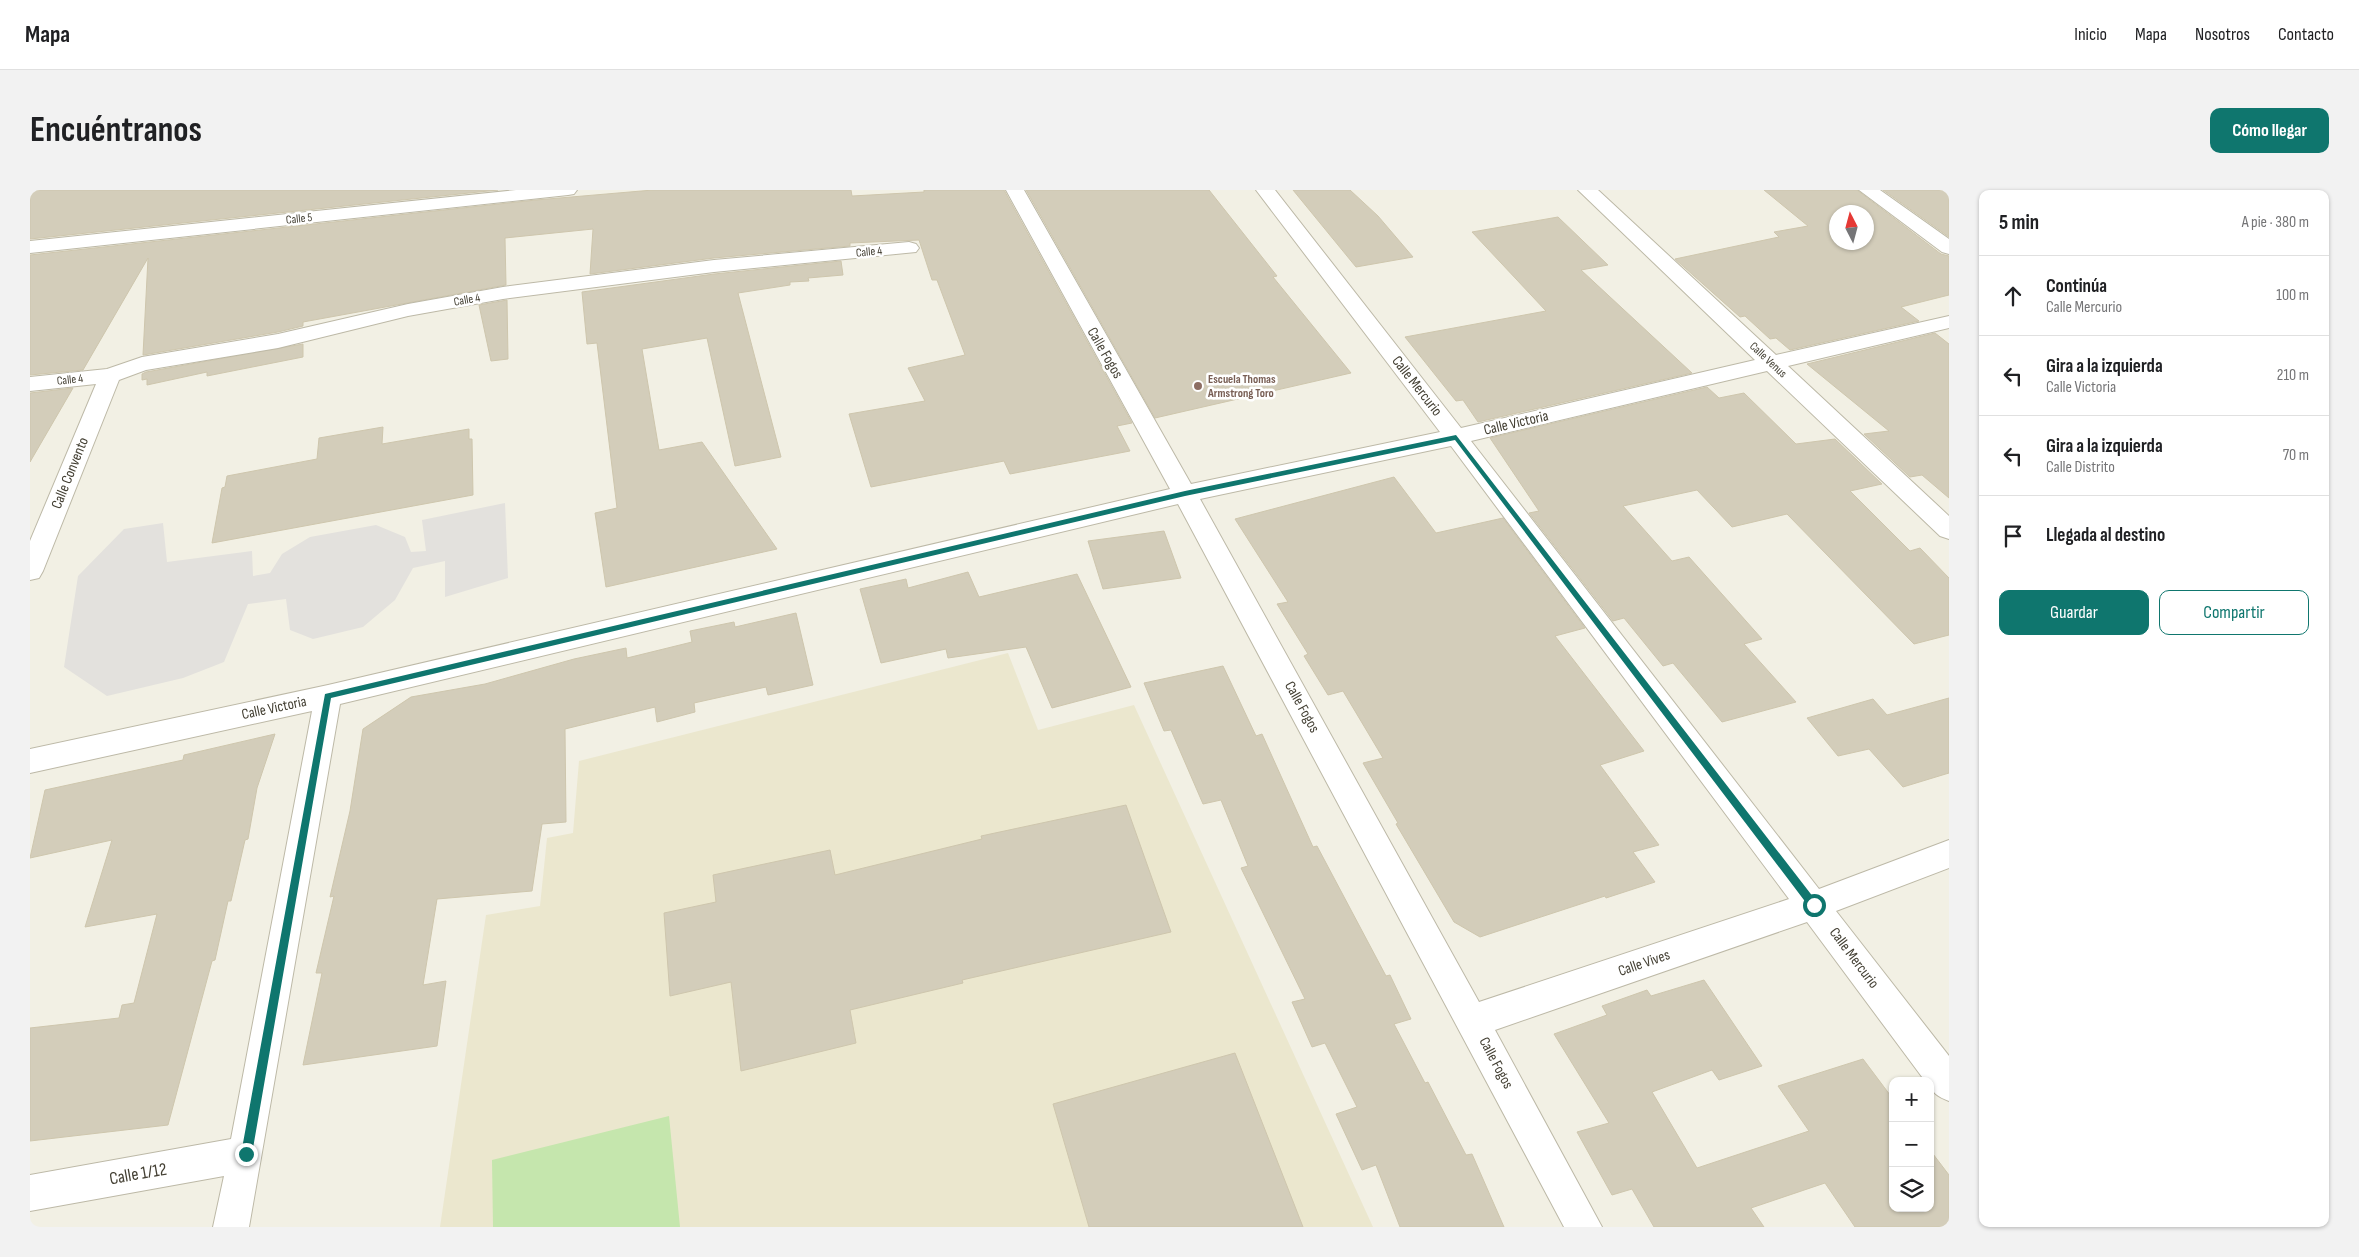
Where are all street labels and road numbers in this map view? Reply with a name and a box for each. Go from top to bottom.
street label: Calle 5 [285,210,313,228]
street label: Calle 4 [855,243,883,261]
street label: Calle 4 [453,290,481,310]
street label: Calle Fogos [1083,324,1127,382]
street label: Calle Venus [1746,339,1790,381]
street label: Calle Mercurio [1388,352,1446,420]
street label: Calle 4 [56,371,84,389]
street label: Calle Victoria [1482,406,1550,440]
street label: Calle Convento [47,434,93,512]
street label: Calle Fogos [1280,678,1324,736]
street label: Calle Victoria [240,692,308,724]
street label: Calle Mercurio [1825,924,1883,992]
street label: Calle Vives [1616,945,1672,981]
street label: Calle Fogos [1474,1034,1518,1092]
street label: Calle 1/12 [108,1159,168,1189]

